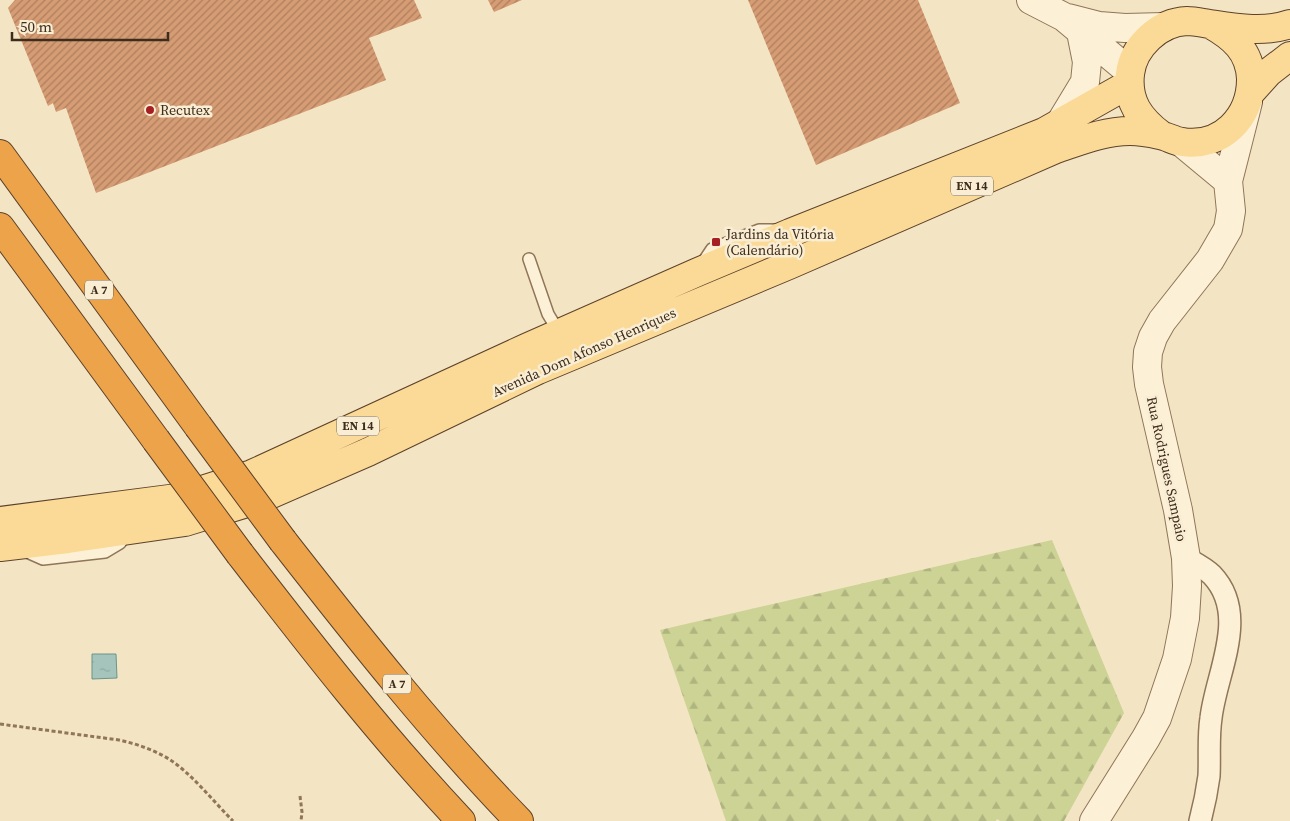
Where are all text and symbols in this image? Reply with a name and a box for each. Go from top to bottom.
scale bar [12,10,169,42]
text: 50 m [20,16,52,37]
place label: Recutex [160,100,211,120]
marker: Recutex [144,104,156,116]
road number: EN 14 [951,177,993,196]
place label: Jardins da Vitória (Calendário) [725,224,835,260]
marker: Jardins da Vitória (Calendário) [710,236,722,248]
road number: A 7 [85,280,113,300]
street label: Avenida Dom Afonso Henriques [489,302,679,402]
street label: Rua Rodrigues Sampaio [1142,395,1192,544]
road number: EN 14 [337,416,379,436]
road number: A 7 [383,674,411,694]

